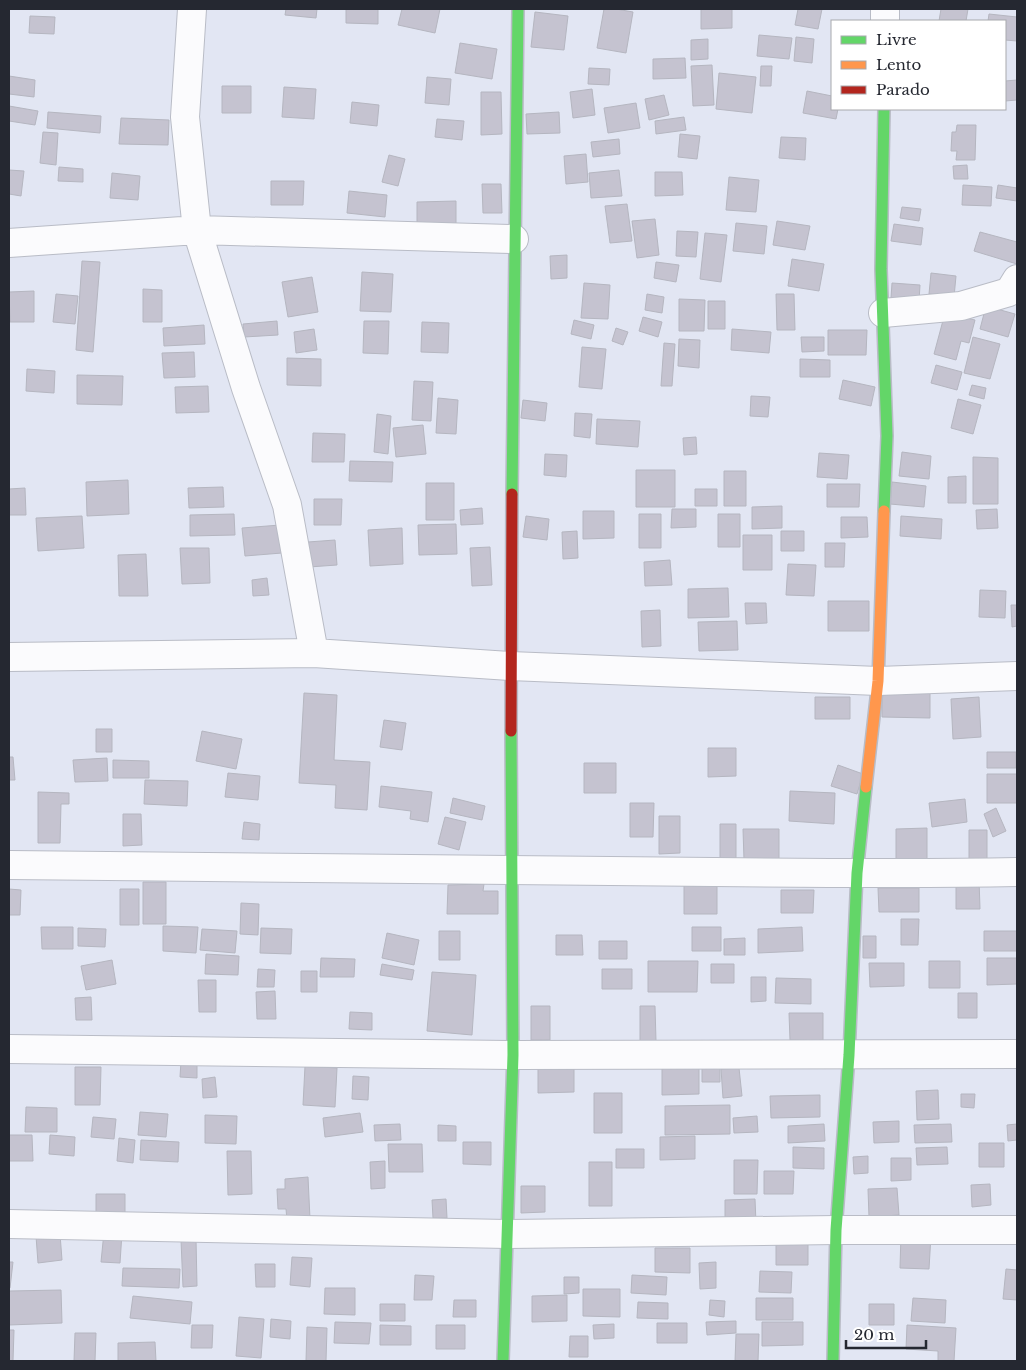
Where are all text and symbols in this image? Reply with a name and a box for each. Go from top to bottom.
legend [831,20,1006,110]
text: Livre [876,30,917,49]
text: Lento [876,55,922,74]
text: Parado [876,80,930,99]
scale bar [846,1318,926,1350]
text: 20 m [854,1325,894,1344]

